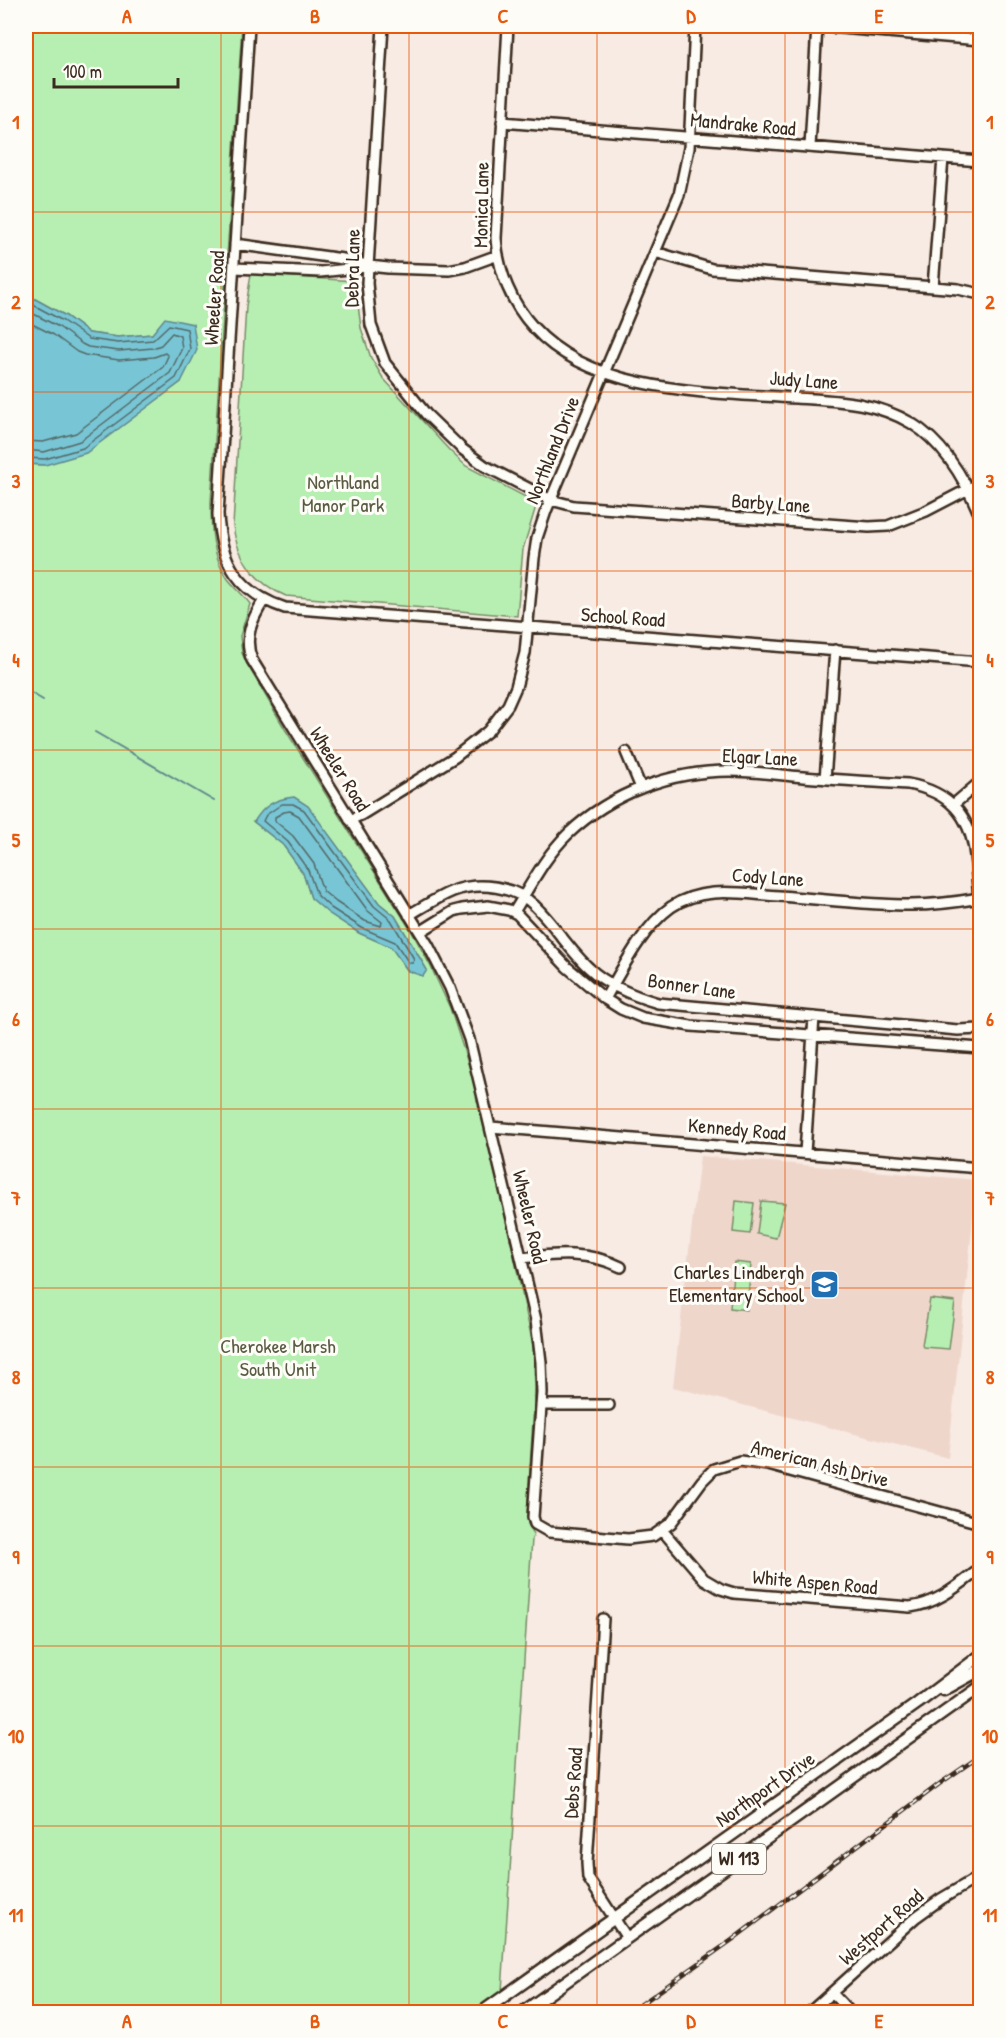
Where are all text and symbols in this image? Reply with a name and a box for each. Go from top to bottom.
text: A [122,2,132,29]
text: B [310,2,320,29]
text: C [498,2,509,29]
text: D [686,2,696,29]
text: E [875,2,884,29]
scale bar [54,51,178,89]
text: 100 m [63,59,102,84]
street label: Mandrake Road [689,105,797,142]
text: 1 [12,108,20,135]
text: 1 [986,108,994,135]
street label: Monica Lane [466,162,495,248]
street label: Debra Lane [337,229,366,307]
street label: Wheeler Road [197,249,230,346]
text: 2 [11,288,21,315]
text: 2 [985,288,995,315]
street label: Judy Lane [769,364,839,395]
street label: Northland Drive [518,392,585,508]
text: 3 [12,467,21,494]
text: 3 [986,467,995,494]
park label: Northland Manor Park [302,468,384,518]
street label: Barby Lane [731,486,812,519]
street label: School Road [580,600,666,633]
text: 4 [12,646,20,673]
text: 4 [986,646,994,673]
street label: Wheeler Road [304,721,377,816]
street label: Elgar Lane [722,741,798,772]
text: 5 [12,826,21,853]
text: 5 [986,826,995,853]
street label: Cody Lane [731,861,805,892]
street label: Bonner Lane [646,966,738,1005]
text: 6 [12,1005,20,1032]
text: 6 [986,1005,994,1032]
street label: Kennedy Road [687,1111,787,1146]
street label: Wheeler Road [507,1168,554,1266]
text: 7 [10,1184,21,1211]
text: 7 [984,1184,995,1211]
place label: Charles Lindbergh Elementary School [669,1258,805,1308]
school or university icon: Charles Lindbergh Elementary School [809,1268,841,1300]
park label: Cherokee Marsh South Unit [220,1332,336,1382]
text: 8 [12,1363,21,1390]
text: 8 [986,1363,995,1390]
street label: American Ash Drive [749,1432,892,1493]
text: 9 [12,1543,20,1570]
text: 9 [986,1543,994,1570]
street label: White Aspen Road [752,1563,879,1600]
text: 10 [8,1722,24,1749]
text: 10 [982,1722,998,1749]
street label: Northport Drive [710,1744,820,1833]
street label: Debs Road [557,1747,588,1819]
road number: WI 113 [712,1844,766,1874]
street label: Westport Road [833,1882,929,1971]
text: 11 [9,1901,23,1928]
text: 11 [983,1901,997,1928]
text: A [122,2007,132,2034]
text: B [310,2007,320,2034]
text: C [498,2007,509,2034]
text: D [686,2007,696,2034]
text: E [875,2007,884,2034]

